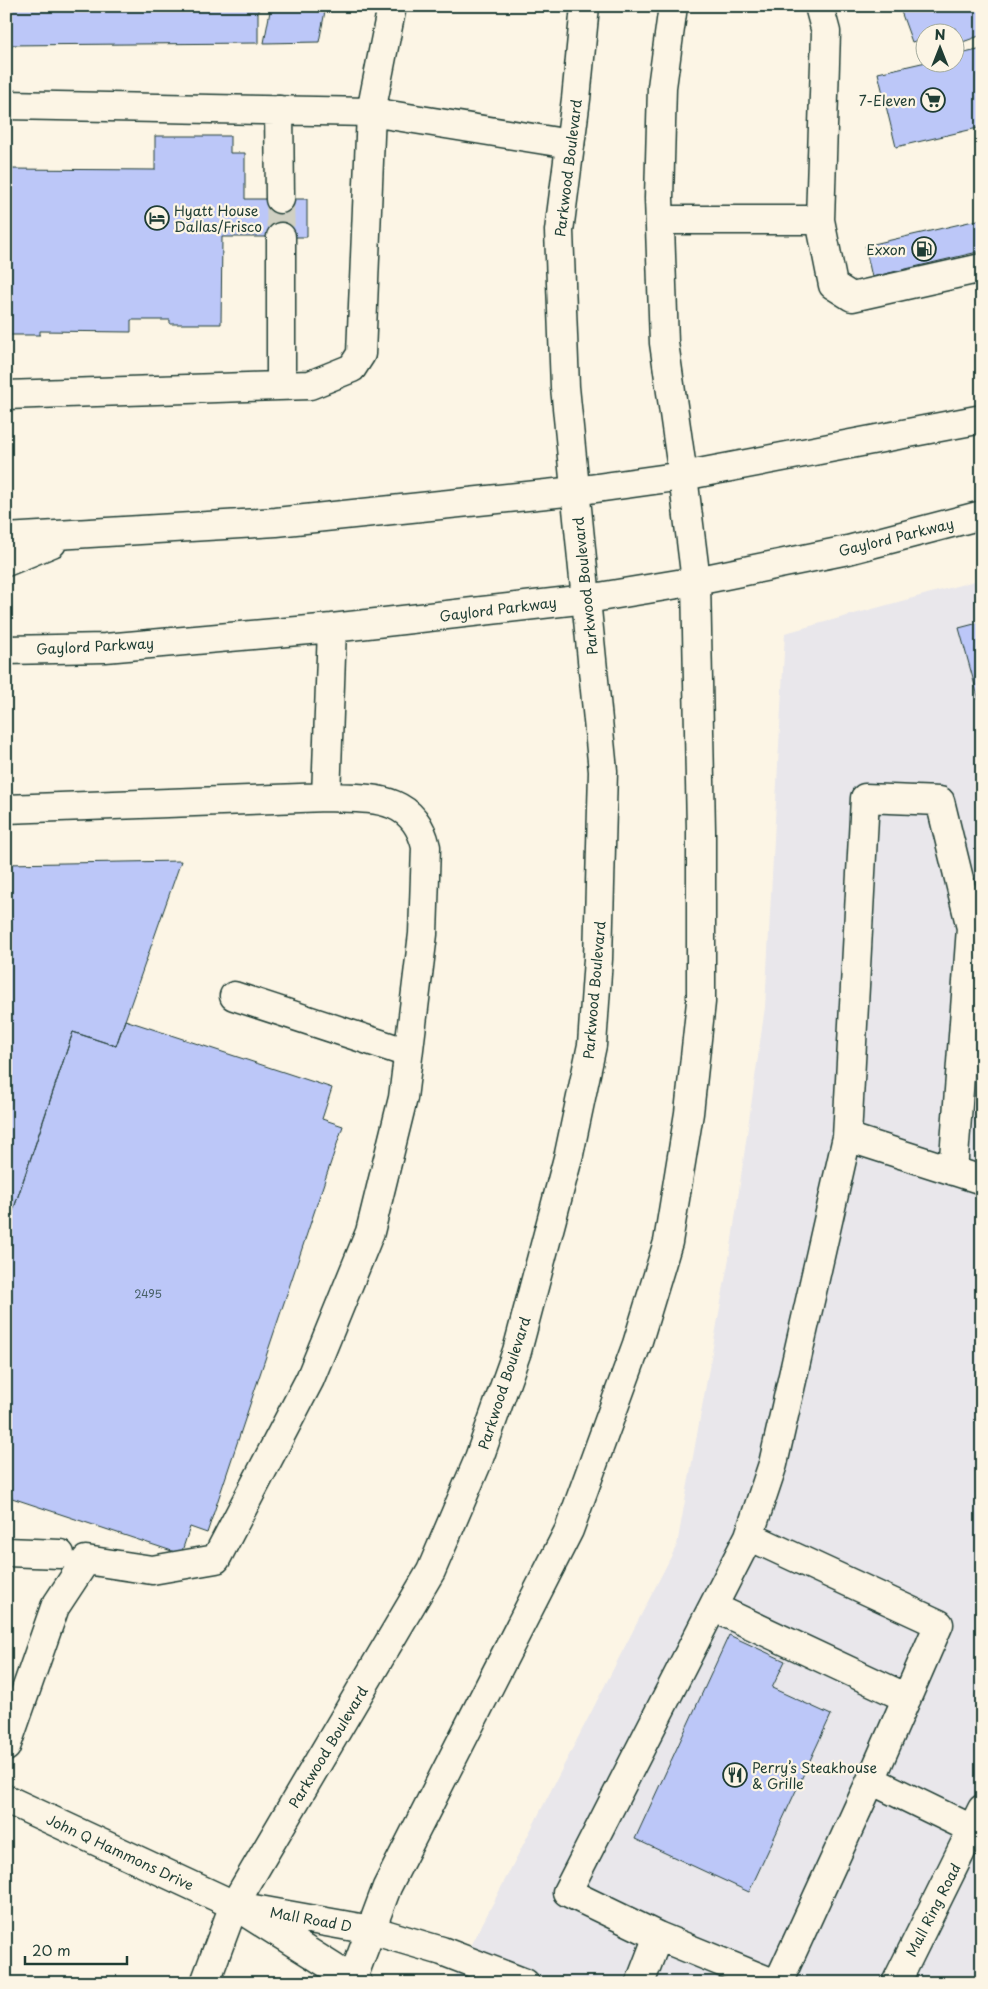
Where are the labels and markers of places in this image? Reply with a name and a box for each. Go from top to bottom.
supermarket icon: 7-Eleven [920,87,946,113]
place label: 7-Eleven [859,90,916,111]
place label: Hyatt House Dallas/Frisco [174,200,262,237]
hotel icon: Hyatt House Dallas/Frisco [144,205,170,231]
fuel station icon: Exxon [911,236,937,262]
place label: Exxon [866,239,906,260]
place label: Perry’s Steakhouse & Grille [752,1757,877,1794]
restaurant icon: Perry’s Steakhouse & Grille [722,1762,748,1788]

